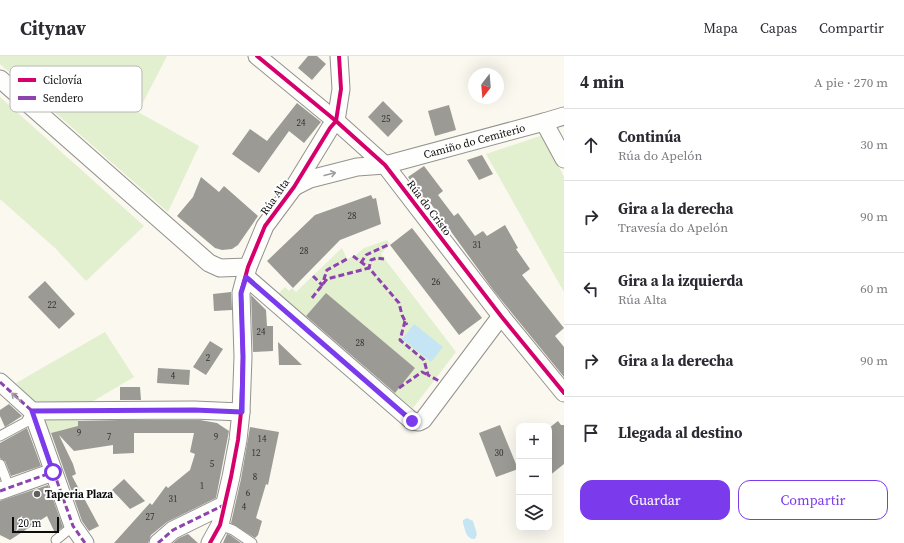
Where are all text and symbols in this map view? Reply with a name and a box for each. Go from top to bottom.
text: Citynav [20,15,86,41]
text: Mapa [703,18,738,38]
text: Capas [760,18,797,38]
text: Compartir [819,18,884,38]
legend [10,66,142,112]
north arrow [468,68,504,104]
text: 4 min [580,70,624,94]
text: Ciclovía [43,73,83,88]
text: A pie · 270 m [814,74,888,91]
text: Sendero [43,91,83,106]
house number: 25 [381,113,391,125]
house number: 24 [296,117,306,129]
street label: Camiño do Cemiterio [422,120,527,162]
text: Continúa [618,126,681,147]
icon: ahead [580,134,602,156]
text: 30 m [860,136,888,153]
text: Rúa do Apelón [618,147,702,164]
one-way arrow [324,169,337,177]
street label: Rúa Alta [257,175,293,218]
street label: Rúa do Cristo [403,177,455,239]
text: Gira a la derecha [618,198,733,219]
icon: right [580,206,602,228]
text: 90 m [860,208,888,225]
house number: 28 [347,210,357,222]
text: Travesía do Apelón [618,219,728,236]
house number: 31 [472,239,482,251]
house number: 28 [299,245,309,257]
text: Gira a la izquierda [618,270,743,291]
house number: 26 [431,276,441,288]
icon: left [580,278,602,300]
text: 60 m [860,280,888,297]
text: Rúa Alta [618,291,667,308]
house number: 22 [47,299,57,311]
house number: 24 [256,326,266,338]
house number: 28 [355,337,365,349]
icon: right [580,350,602,372]
text: Gira a la derecha [618,350,733,371]
house number: 2 [206,352,211,364]
text: 90 m [860,352,888,369]
house number: 4 [171,370,176,382]
one-way arrow [11,392,21,401]
route end [403,412,421,430]
icon: arrive [580,422,602,444]
text: Llegada al destino [618,422,743,443]
map controls [516,423,552,531]
button: + [516,423,552,459]
house number: 9 [77,427,82,439]
house number: 7 [107,431,112,443]
house number: 9 [214,431,219,443]
house number: 14 [257,433,267,445]
house number: 12 [251,447,261,459]
house number: 30 [494,447,504,459]
house number: 5 [210,458,215,470]
button: − [516,459,552,495]
route start [44,463,62,481]
house number: 8 [253,471,258,483]
house number: 1 [200,480,204,492]
button: Guardar [580,480,730,520]
button: Compartir [738,480,888,520]
place label: Taperia Plaza [45,487,113,502]
house number: 6 [246,487,251,499]
marker: Taperia Plaza [32,489,42,499]
house number: 31 [168,493,178,505]
button: layers [516,495,552,531]
house number: 4 [242,501,247,513]
house number: 27 [145,511,155,523]
scale bar [12,515,59,534]
text: 20 m [18,516,41,531]

